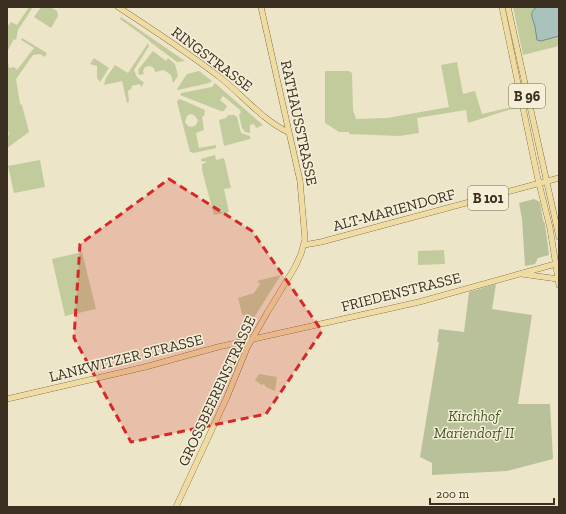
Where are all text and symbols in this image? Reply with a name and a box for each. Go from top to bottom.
street label: RINGSTRASSE [168,23,256,95]
street label: RATHAUSSTRASSE [277,59,321,187]
road number: B 96 [509,84,545,108]
street label: ALT-MARIENDORF [331,185,458,235]
road number: B 101 [468,186,508,210]
street label: FRIEDENSTRASSE [339,268,463,316]
street label: GROSSBEERENSTRASSE [174,313,260,469]
street label: LANKWITZER STRASSE [47,330,205,386]
park label: Kirchhof Mariendorf II [434,407,515,442]
scale bar [430,480,554,506]
text: 200 m [436,487,470,501]

